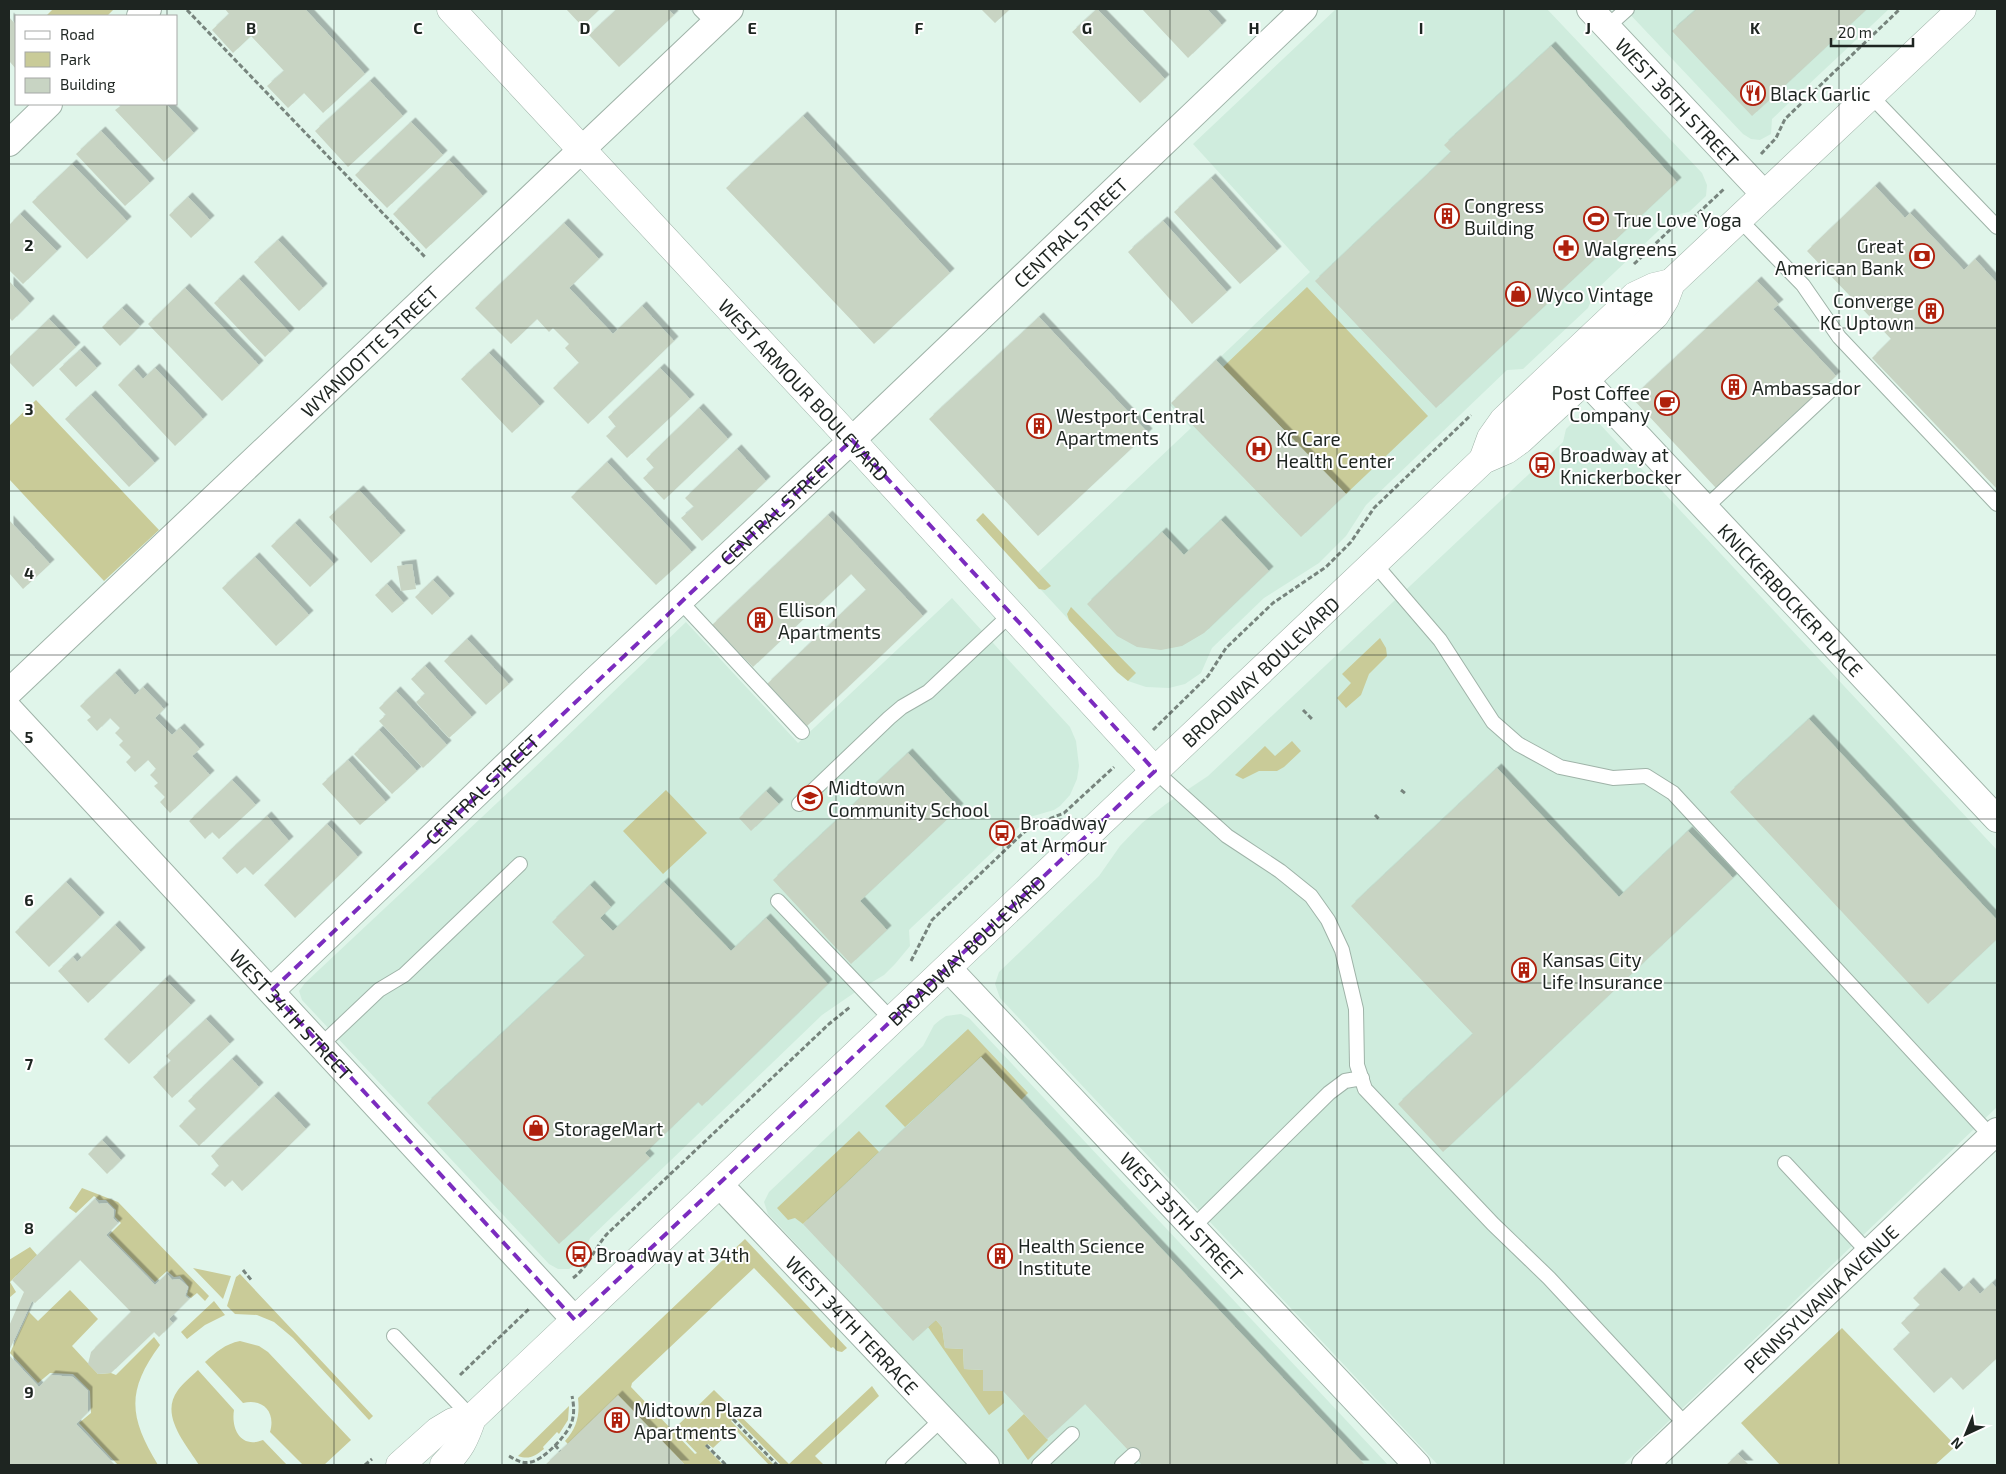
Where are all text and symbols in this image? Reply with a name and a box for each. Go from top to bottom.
legend [15,15,178,105]
scale bar [1831,15,1914,47]
text: B [246,18,256,37]
text: C [413,18,423,37]
text: D [580,18,591,37]
text: E [747,18,757,37]
text: F [915,18,924,37]
text: G [1082,18,1092,37]
text: H [1248,18,1260,37]
text: I [1419,18,1423,37]
text: J [1585,18,1591,37]
text: K [1750,18,1761,37]
text: 20 m [1838,23,1872,41]
text: Road [60,25,95,43]
street label: WEST 36TH STREET [1611,33,1744,172]
text: Park [60,50,91,68]
text: Building [60,75,116,93]
restaurant icon: Black Garlic [1740,80,1766,106]
place label: Black Garlic [1770,82,1871,105]
street label: CENTRAL STREET [1008,172,1132,292]
place label: Congress Building [1464,194,1544,239]
building icon: Congress Building [1434,203,1460,229]
sports icon: True Love Yoga [1583,206,1609,232]
place label: True Love Yoga [1614,208,1742,231]
place label: Great American Bank [1775,234,1904,279]
text: 2 [24,235,34,254]
pharmacy icon: Walgreens [1553,235,1579,261]
place label: Walgreens [1584,237,1677,260]
bank icon: Great American Bank [1909,243,1935,269]
street label: WYANDOTTE STREET [296,280,443,421]
shop icon: Wyco Vintage [1505,281,1531,307]
place label: Wyco Vintage [1536,283,1653,306]
place label: Converge KC Uptown [1820,289,1914,334]
street label: WEST ARMOUR BOULEVARD [714,293,894,485]
building icon: Converge KC Uptown [1918,298,1944,324]
building icon: Ambassador [1721,374,1747,400]
place label: Ambassador [1752,376,1861,399]
place label: Post Coffee Company [1552,381,1650,426]
cafe icon: Post Coffee Company [1654,390,1680,416]
text: 3 [24,399,34,418]
place label: Westport Central Apartments [1056,404,1205,449]
building icon: Westport Central Apartments [1026,413,1052,439]
place label: KC Care Health Center [1276,427,1395,472]
hospital icon: KC Care Health Center [1246,436,1272,462]
place label: Broadway at Knickerbocker [1560,443,1682,488]
street label: CENTRAL STREET [715,451,839,569]
bus stop icon: Broadway at Knickerbocker [1529,452,1555,478]
street label: KNICKERBOCKER PLACE [1714,518,1868,681]
text: 4 [24,563,34,582]
street label: BROADWAY BOULEVARD [1177,591,1344,751]
place label: Ellison Apartments [778,598,881,643]
building icon: Ellison Apartments [747,607,773,633]
text: 5 [25,727,34,746]
street label: CENTRAL STREET [420,729,543,849]
place label: Midtown Community School [828,776,989,821]
school or university icon: Midtown Community School [797,785,823,811]
place label: Broadway at Armour [1020,811,1107,856]
bus stop icon: Broadway at Armour [989,820,1015,846]
street label: BROADWAY BOULEVARD [883,870,1050,1030]
text: 6 [24,890,34,909]
street label: WEST 34TH STREET [225,944,358,1084]
place label: Kansas City Life Insurance [1542,948,1663,993]
building icon: Kansas City Life Insurance [1511,957,1537,983]
text: 7 [25,1054,34,1073]
shop icon: StorageMart [523,1115,549,1141]
place label: StorageMart [554,1117,663,1140]
street label: WEST 35TH STREET [1116,1147,1248,1285]
text: 8 [24,1218,34,1237]
street label: PENNSYLVANIA AVENUE [1738,1220,1903,1377]
place label: Health Science Institute [1018,1234,1145,1279]
bus stop icon: Broadway at 34th [566,1241,592,1267]
place label: Broadway at 34th [596,1243,750,1266]
building icon: Health Science Institute [987,1243,1013,1269]
street label: WEST 34TH TERRACE [782,1251,924,1399]
text: 9 [24,1382,34,1401]
place label: Midtown Plaza Apartments [634,1398,763,1443]
building icon: Midtown Plaza Apartments [604,1407,630,1433]
north arrow [1941,1409,1991,1459]
text: N [1947,1434,1966,1453]

